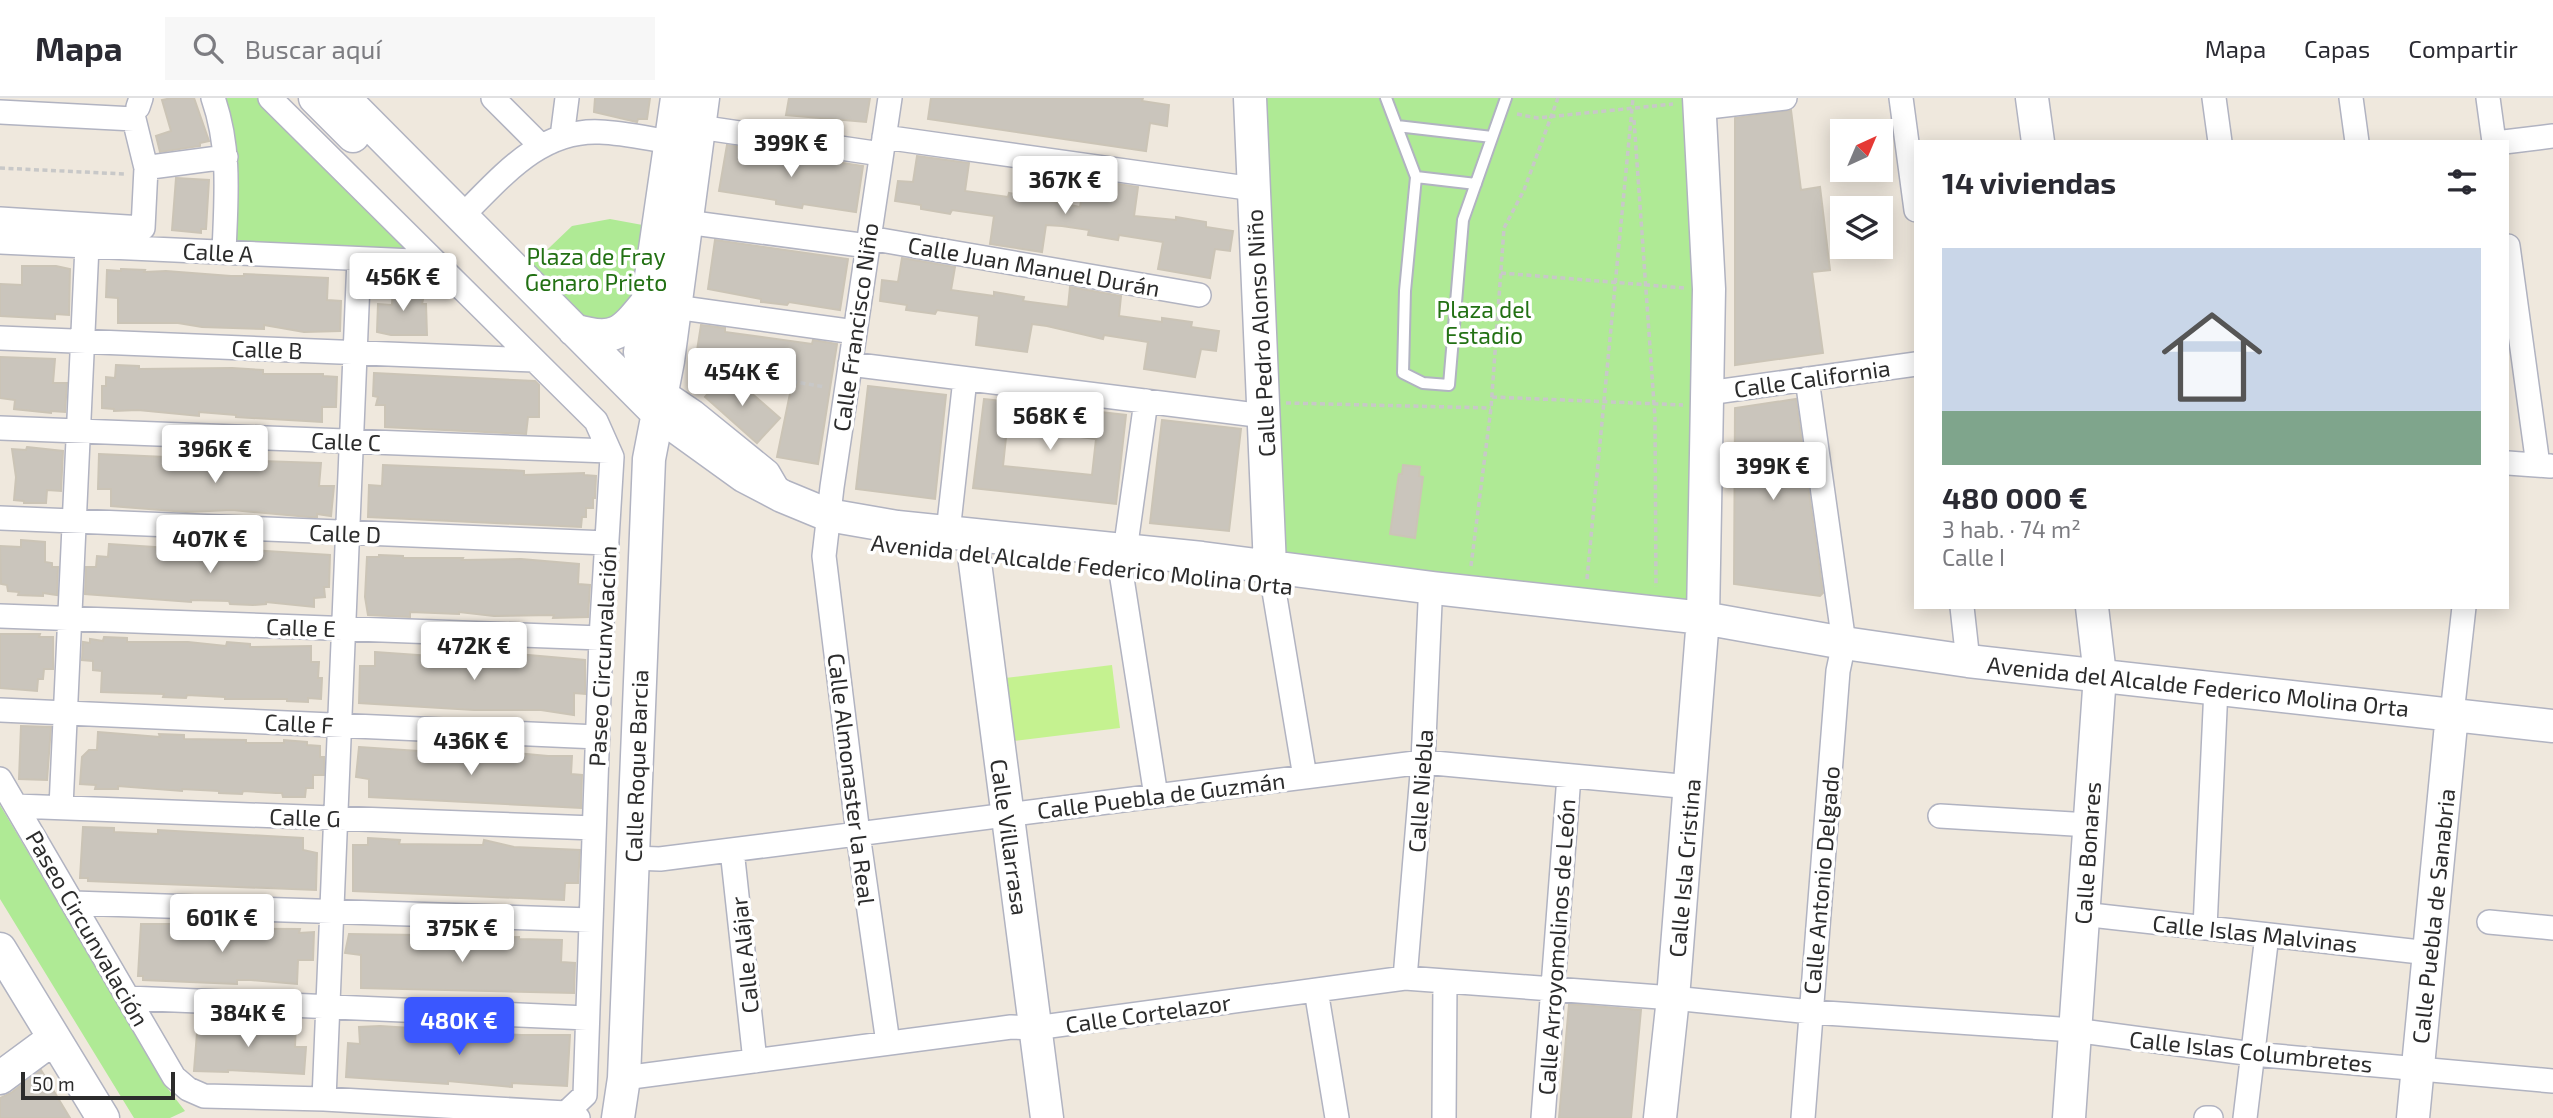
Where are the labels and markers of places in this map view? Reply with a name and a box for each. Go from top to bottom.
pin: 399K € [734,120,848,179]
pin: 367K € [1008,156,1122,216]
pin: 456K € [346,254,460,313]
pin: 454K € [685,348,799,408]
pin: 568K € [993,392,1107,452]
pin: 396K € [158,426,272,485]
pin: 399K € [1716,442,1830,502]
pin: 407K € [153,516,267,575]
pin: 472K € [417,622,531,682]
pin: 436K € [414,718,528,777]
pin: 601K € [165,894,279,954]
pin: 375K € [405,904,519,964]
pin: 384K € [191,990,305,1049]
pin: 480K € [402,998,516,1057]

